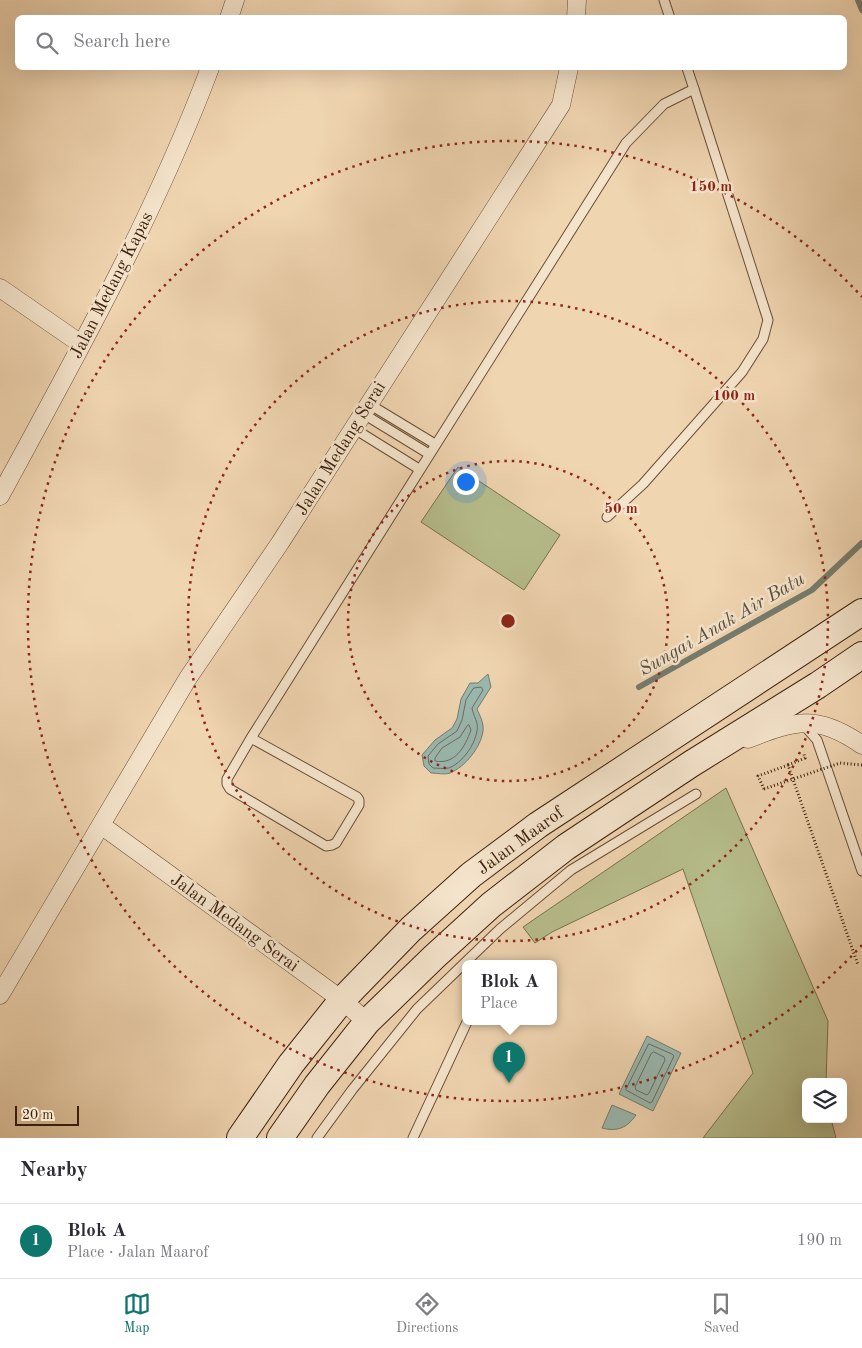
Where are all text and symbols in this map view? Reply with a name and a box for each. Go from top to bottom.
search box [15,15,847,70]
icon: search [33,29,61,57]
text: Search here [73,33,170,52]
text: 150 m [690,180,732,195]
street label: Jalan Medang Kapas [67,209,157,362]
street label: Jalan Medang Serai [292,378,389,519]
text: 100 m [713,389,755,404]
your location [453,469,479,495]
text: 50 m [604,502,638,517]
water label: Sungai Anak Air Batu [636,570,808,680]
centre of rings [499,612,517,630]
street label: Jalan Maarof [474,803,568,878]
street label: Jalan Medang Serai [167,870,302,975]
popup [462,960,557,1025]
text: Blok A [480,973,539,992]
text: Place [480,996,517,1012]
pin: 1 [493,1042,525,1083]
map controls [802,1078,847,1123]
button: layers [802,1078,847,1123]
scale bar [15,1103,79,1126]
text: 20 m [22,1108,53,1122]
text: Nearby [20,1160,88,1181]
text: Blok A [67,1222,126,1241]
text: 1 [31,1233,41,1249]
text: 190 m [797,1233,842,1249]
text: Place · Jalan Maarof [67,1245,209,1261]
tab: Map [123,1290,151,1337]
tab: Directions [396,1290,458,1337]
tab: Saved [704,1290,739,1337]

